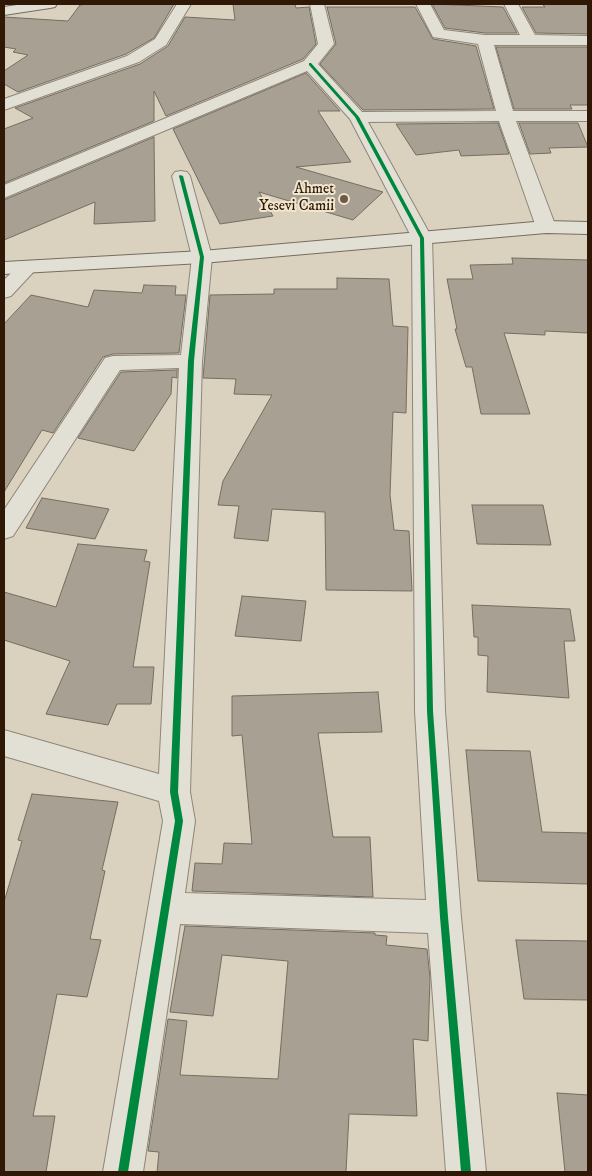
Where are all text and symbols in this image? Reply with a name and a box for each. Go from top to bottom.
place label: Ahmet Yesevi Camii [259,181,334,216]
marker: Ahmet Yesevi Camii [338,193,350,205]

